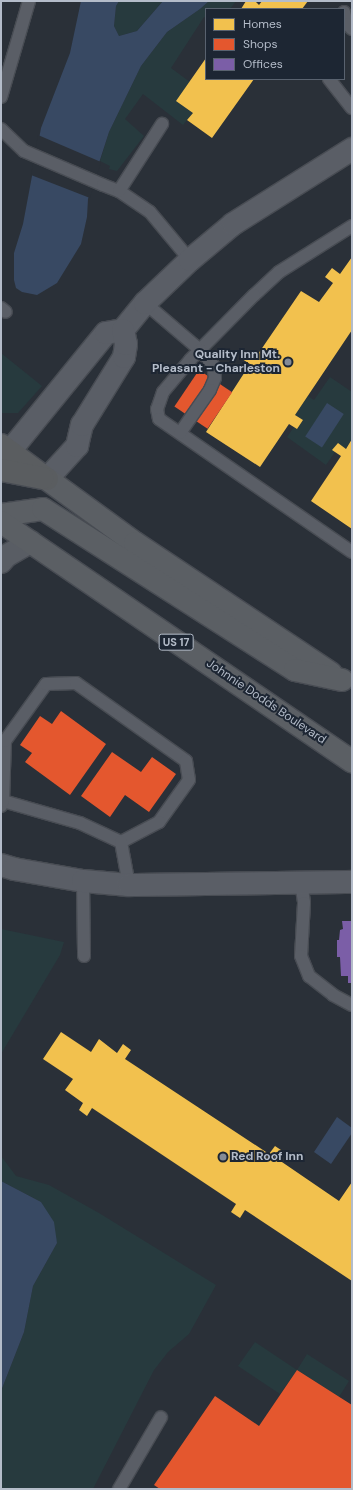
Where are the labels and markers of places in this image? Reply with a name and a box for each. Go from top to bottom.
place label: Quality Inn Mt. Pleasant - Charleston [152,348,280,376]
marker: Quality Inn Mt. Pleasant - Charleston [283,357,293,367]
place label: Red Roof Inn [231,1150,303,1164]
marker: Red Roof Inn [218,1152,228,1162]

